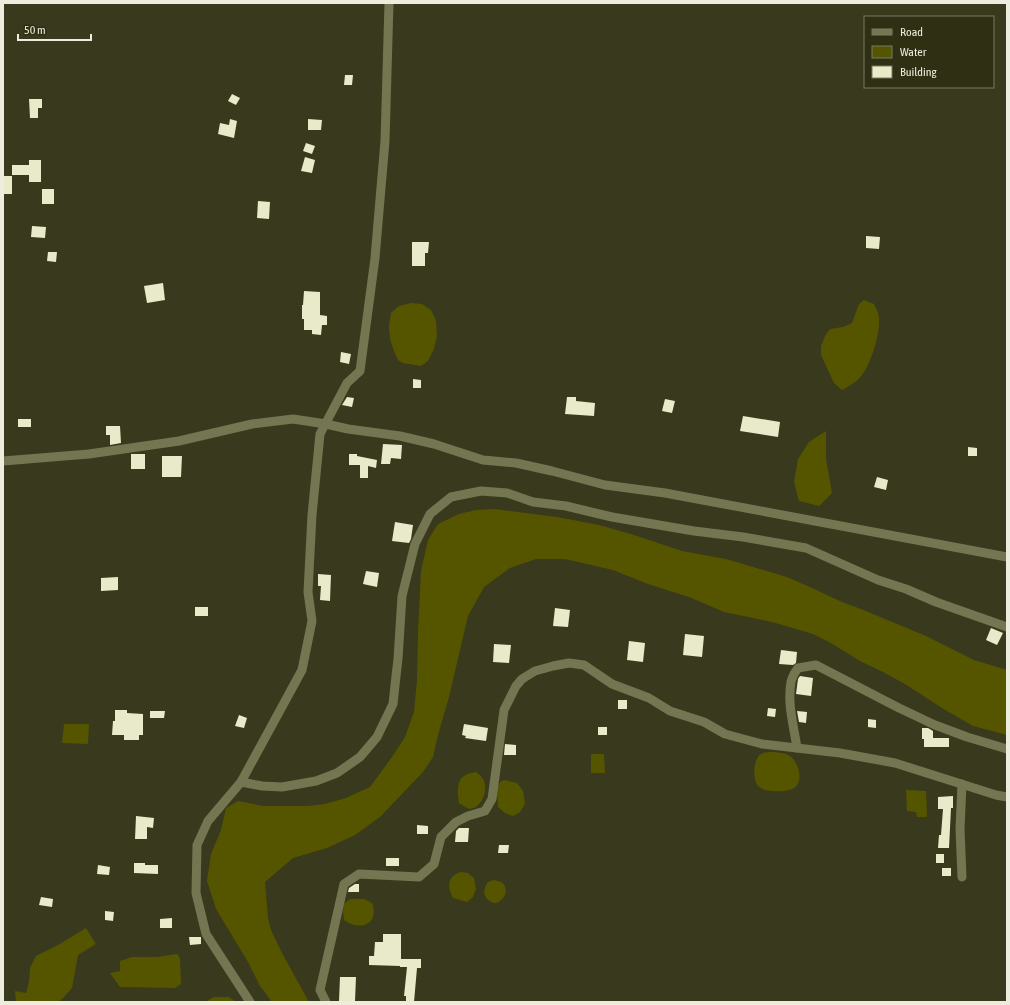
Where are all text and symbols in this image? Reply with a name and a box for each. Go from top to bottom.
scale bar [18,16,91,42]
legend [864,16,994,88]
text: 50 m [24,23,46,37]
text: Road [900,25,923,39]
text: Water [900,45,927,59]
text: Building [900,65,938,79]

